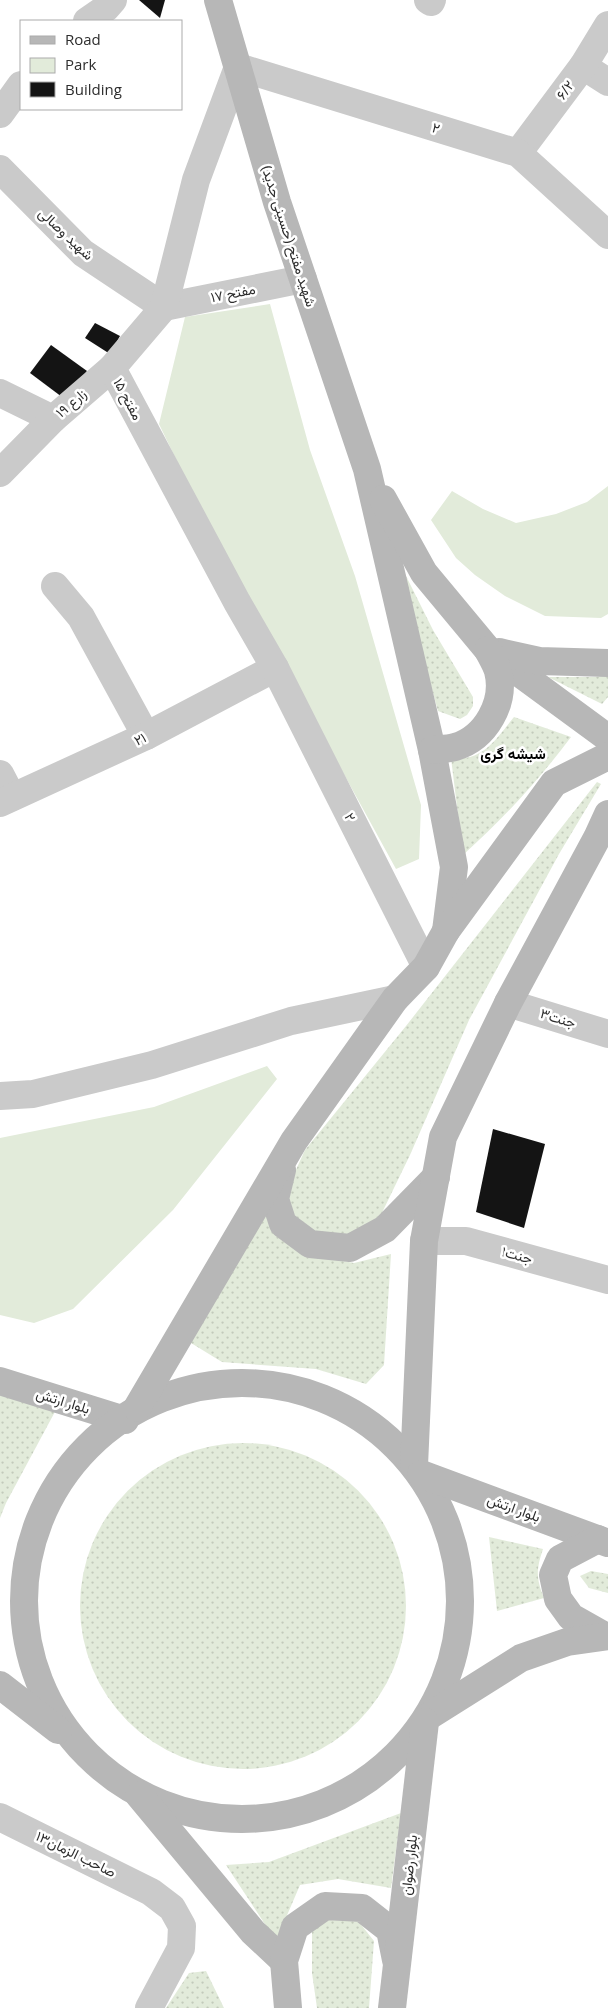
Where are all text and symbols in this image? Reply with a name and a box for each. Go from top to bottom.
legend [20,20,182,110]
text: Road [65,29,101,49]
text: Park [65,54,96,74]
street label: ۶/۲ [551,76,578,103]
text: Building [65,79,122,99]
street label: ۲ [430,117,442,138]
street label: شهید مفتح (حسینی جدید) [256,163,321,310]
street label: شهید وصالی [35,203,98,264]
street label: مفتح ۱۷ [209,279,257,308]
street label: مفتح ۱۵ [108,374,147,424]
street label: ۱۹ زارع [51,384,92,423]
street label: ۲۱ [131,728,149,750]
district label: شیشه گری [480,743,546,763]
street label: ۲ [340,809,361,824]
street label: جنت۳ [538,1003,578,1032]
street label: جنت۱ [500,1241,535,1268]
street label: بلوار ارتش [34,1383,92,1418]
street label: بلوار ارتش [485,1489,543,1526]
street label: صاحب الزمان۱۳ [33,1826,120,1881]
street label: بلوار رضوان [396,1834,421,1896]

